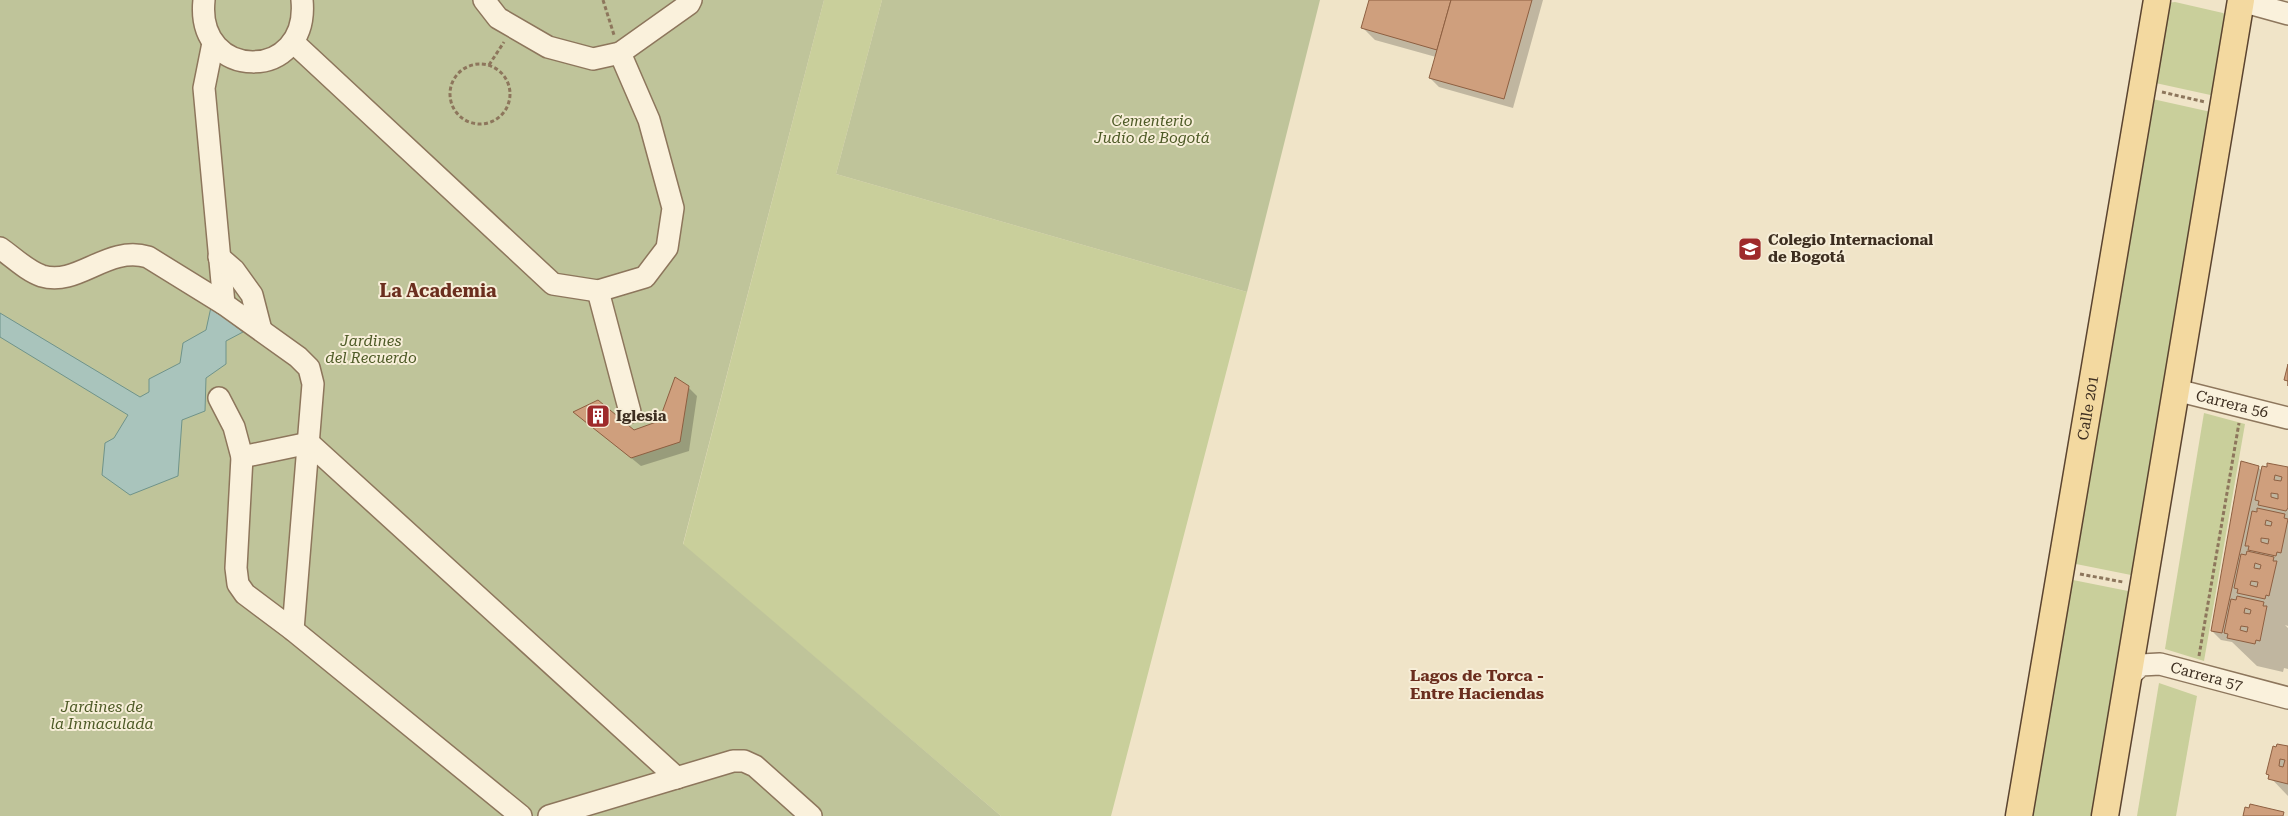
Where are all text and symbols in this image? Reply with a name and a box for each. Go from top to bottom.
park label: Cementerio Judío de Bogotá [1093,112,1210,147]
place label: Colegio Internacional de Bogotá [1768,231,1933,266]
school or university icon: Colegio Internacional de Bogotá [1737,236,1763,262]
district label: La Academia [380,280,497,301]
park label: Jardines del Recuerdo [325,332,417,367]
street label: Calle 201 [2074,374,2102,442]
street label: Carrera 56 [2194,386,2270,422]
building icon: Iglesia [585,403,611,429]
place label: Iglesia [616,407,667,425]
street label: Carrera 57 [2169,658,2245,695]
district label: Lagos de Torca - Entre Haciendas [1410,666,1544,703]
park label: Jardines de la Inmaculada [50,698,154,733]

